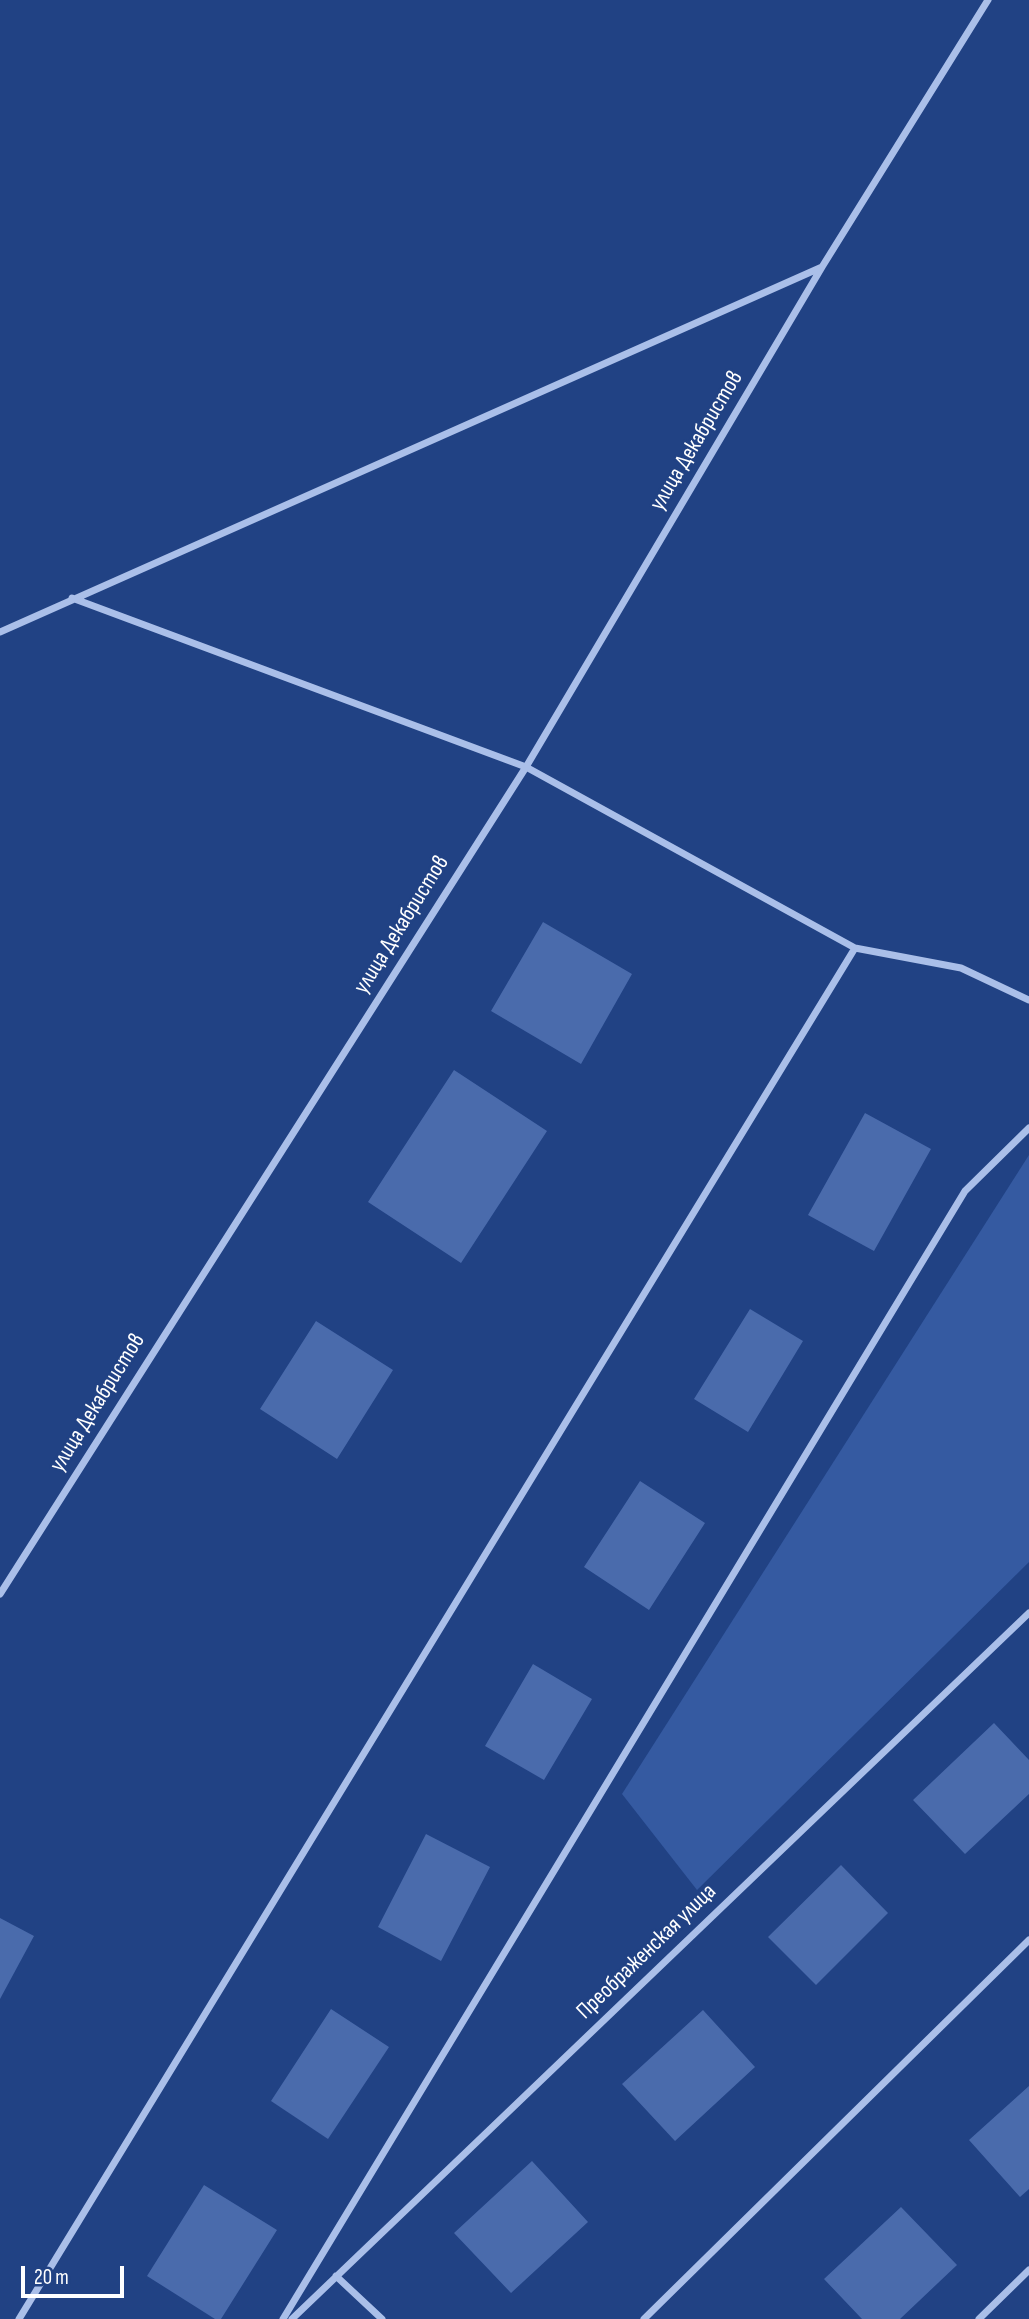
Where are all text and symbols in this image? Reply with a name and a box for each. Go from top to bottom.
street label: улица Декабристов [645,366,749,516]
street label: улица Декабристов [348,851,456,999]
street label: улица Декабристов [44,1329,152,1477]
street label: Преображенская улица [571,1878,723,2026]
scale bar [24,2252,128,2296]
text: 20 m [34,2265,69,2290]

